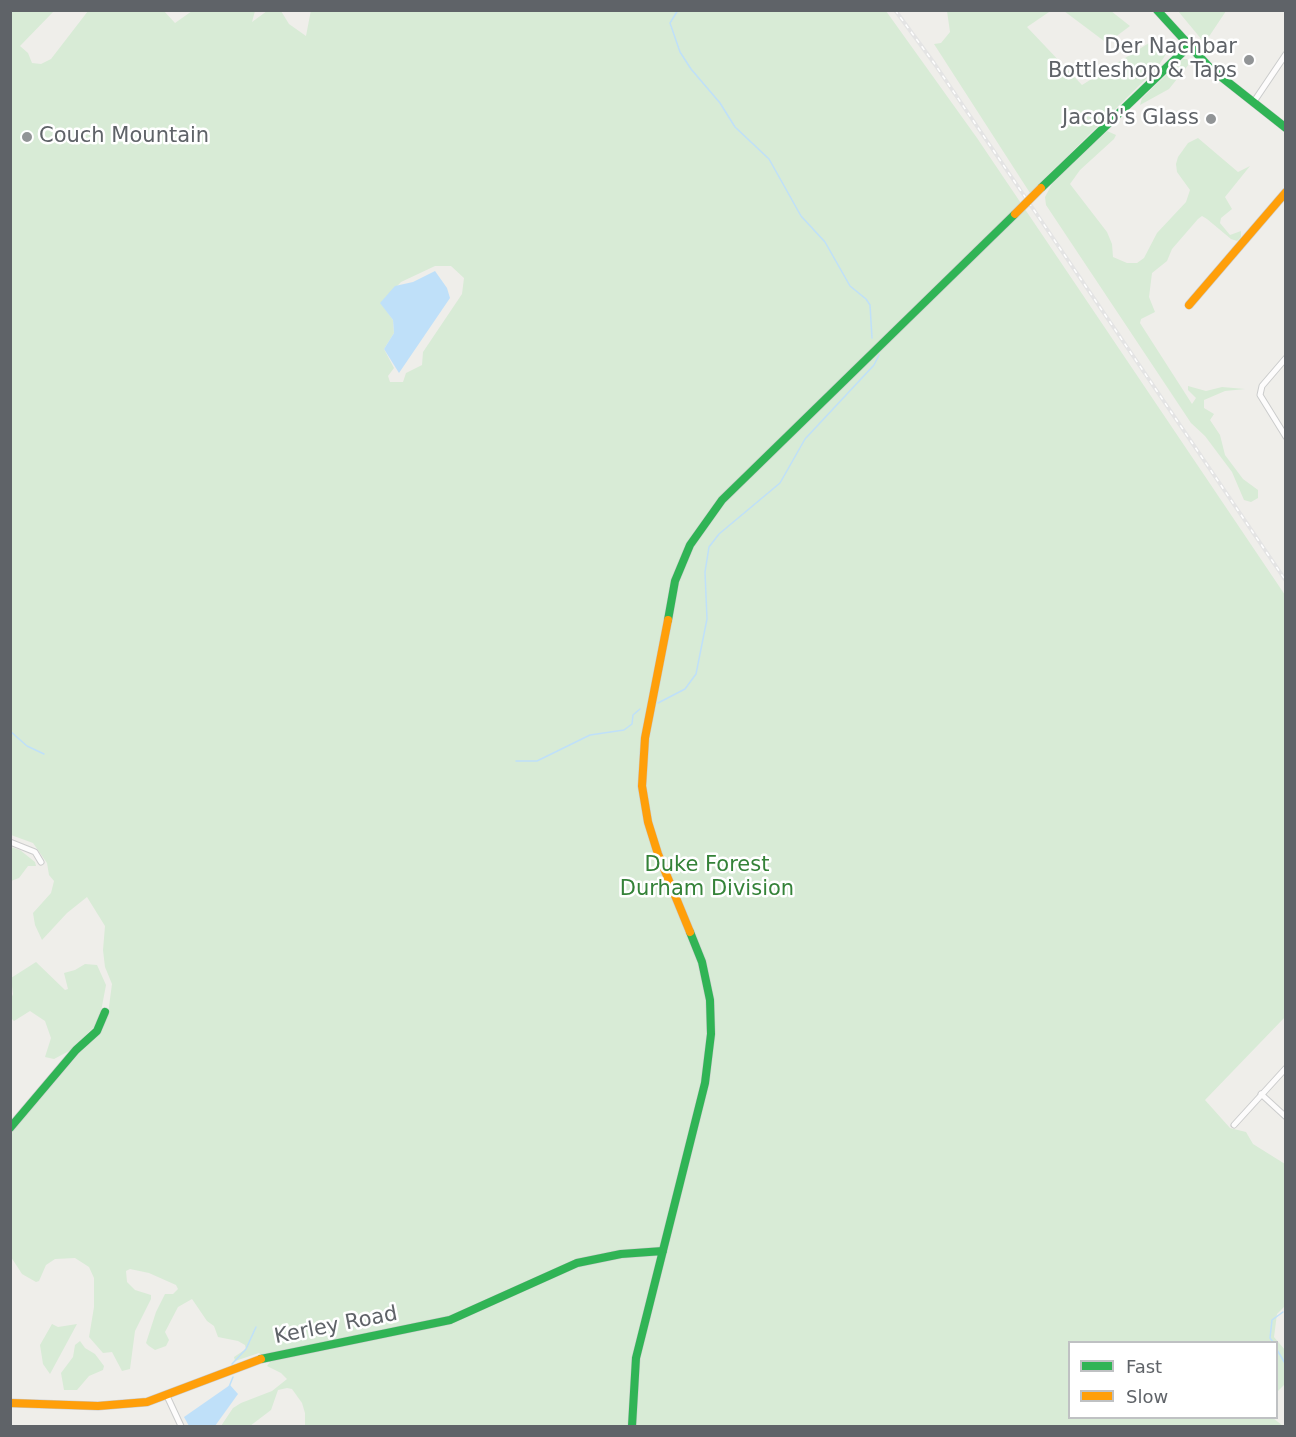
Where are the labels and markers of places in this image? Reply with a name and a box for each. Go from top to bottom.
place label: Der Nachbar Bottleshop & Taps [1048,35,1237,85]
marker: Der Nachbar Bottleshop & Taps [1242,53,1256,67]
place label: Jacob's Glass [1062,106,1199,132]
marker: Jacob's Glass [1204,112,1218,126]
place label: Couch Mountain [39,124,209,150]
marker: Couch Mountain [20,130,34,144]

